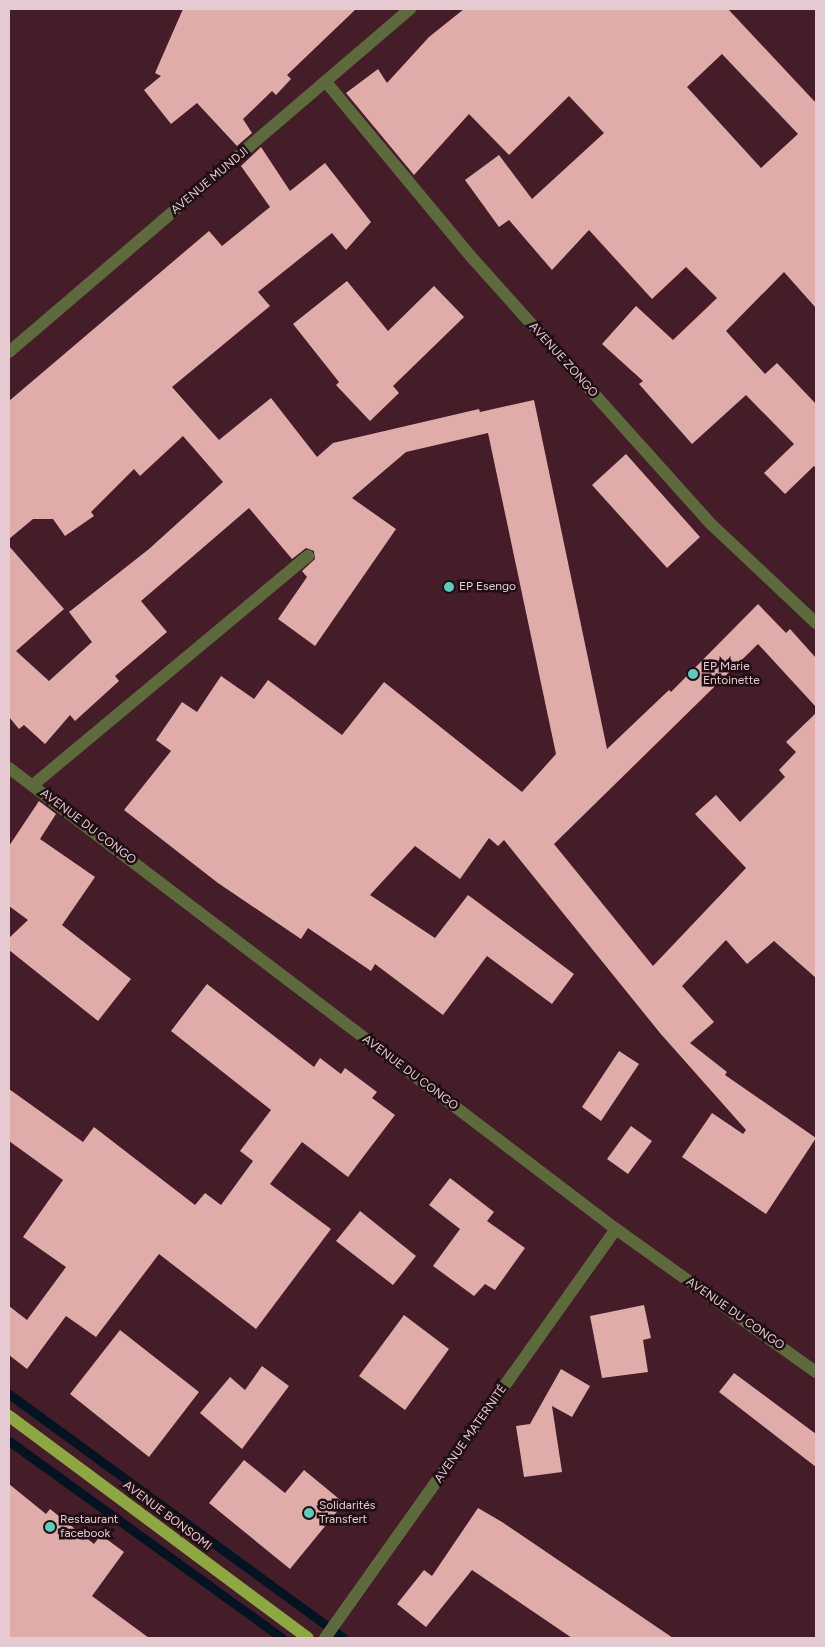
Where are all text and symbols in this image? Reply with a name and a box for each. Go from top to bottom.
street label: AVENUE MUNDJI [168,144,252,218]
street label: AVENUE ZONGO [526,320,600,400]
place label: EP Esengo [459,580,516,594]
marker: EP Esengo [443,581,455,593]
place label: EP Marie Entoinette [703,660,760,688]
marker: EP Marie Entoinette [687,668,699,680]
street label: AVENUE DU CONGO [37,786,139,868]
street label: AVENUE DU CONGO [359,1032,461,1114]
street label: AVENUE DU CONGO [683,1275,787,1353]
street label: AVENUE MATERNITÉ [432,1382,510,1486]
street label: AVENUE BONSOMI [120,1478,214,1554]
place label: Solidarités Transfert [319,1499,375,1527]
marker: Solidarités Transfert [303,1507,315,1519]
place label: Restaurant facebook [60,1513,118,1541]
marker: Restaurant facebook [44,1521,56,1533]

